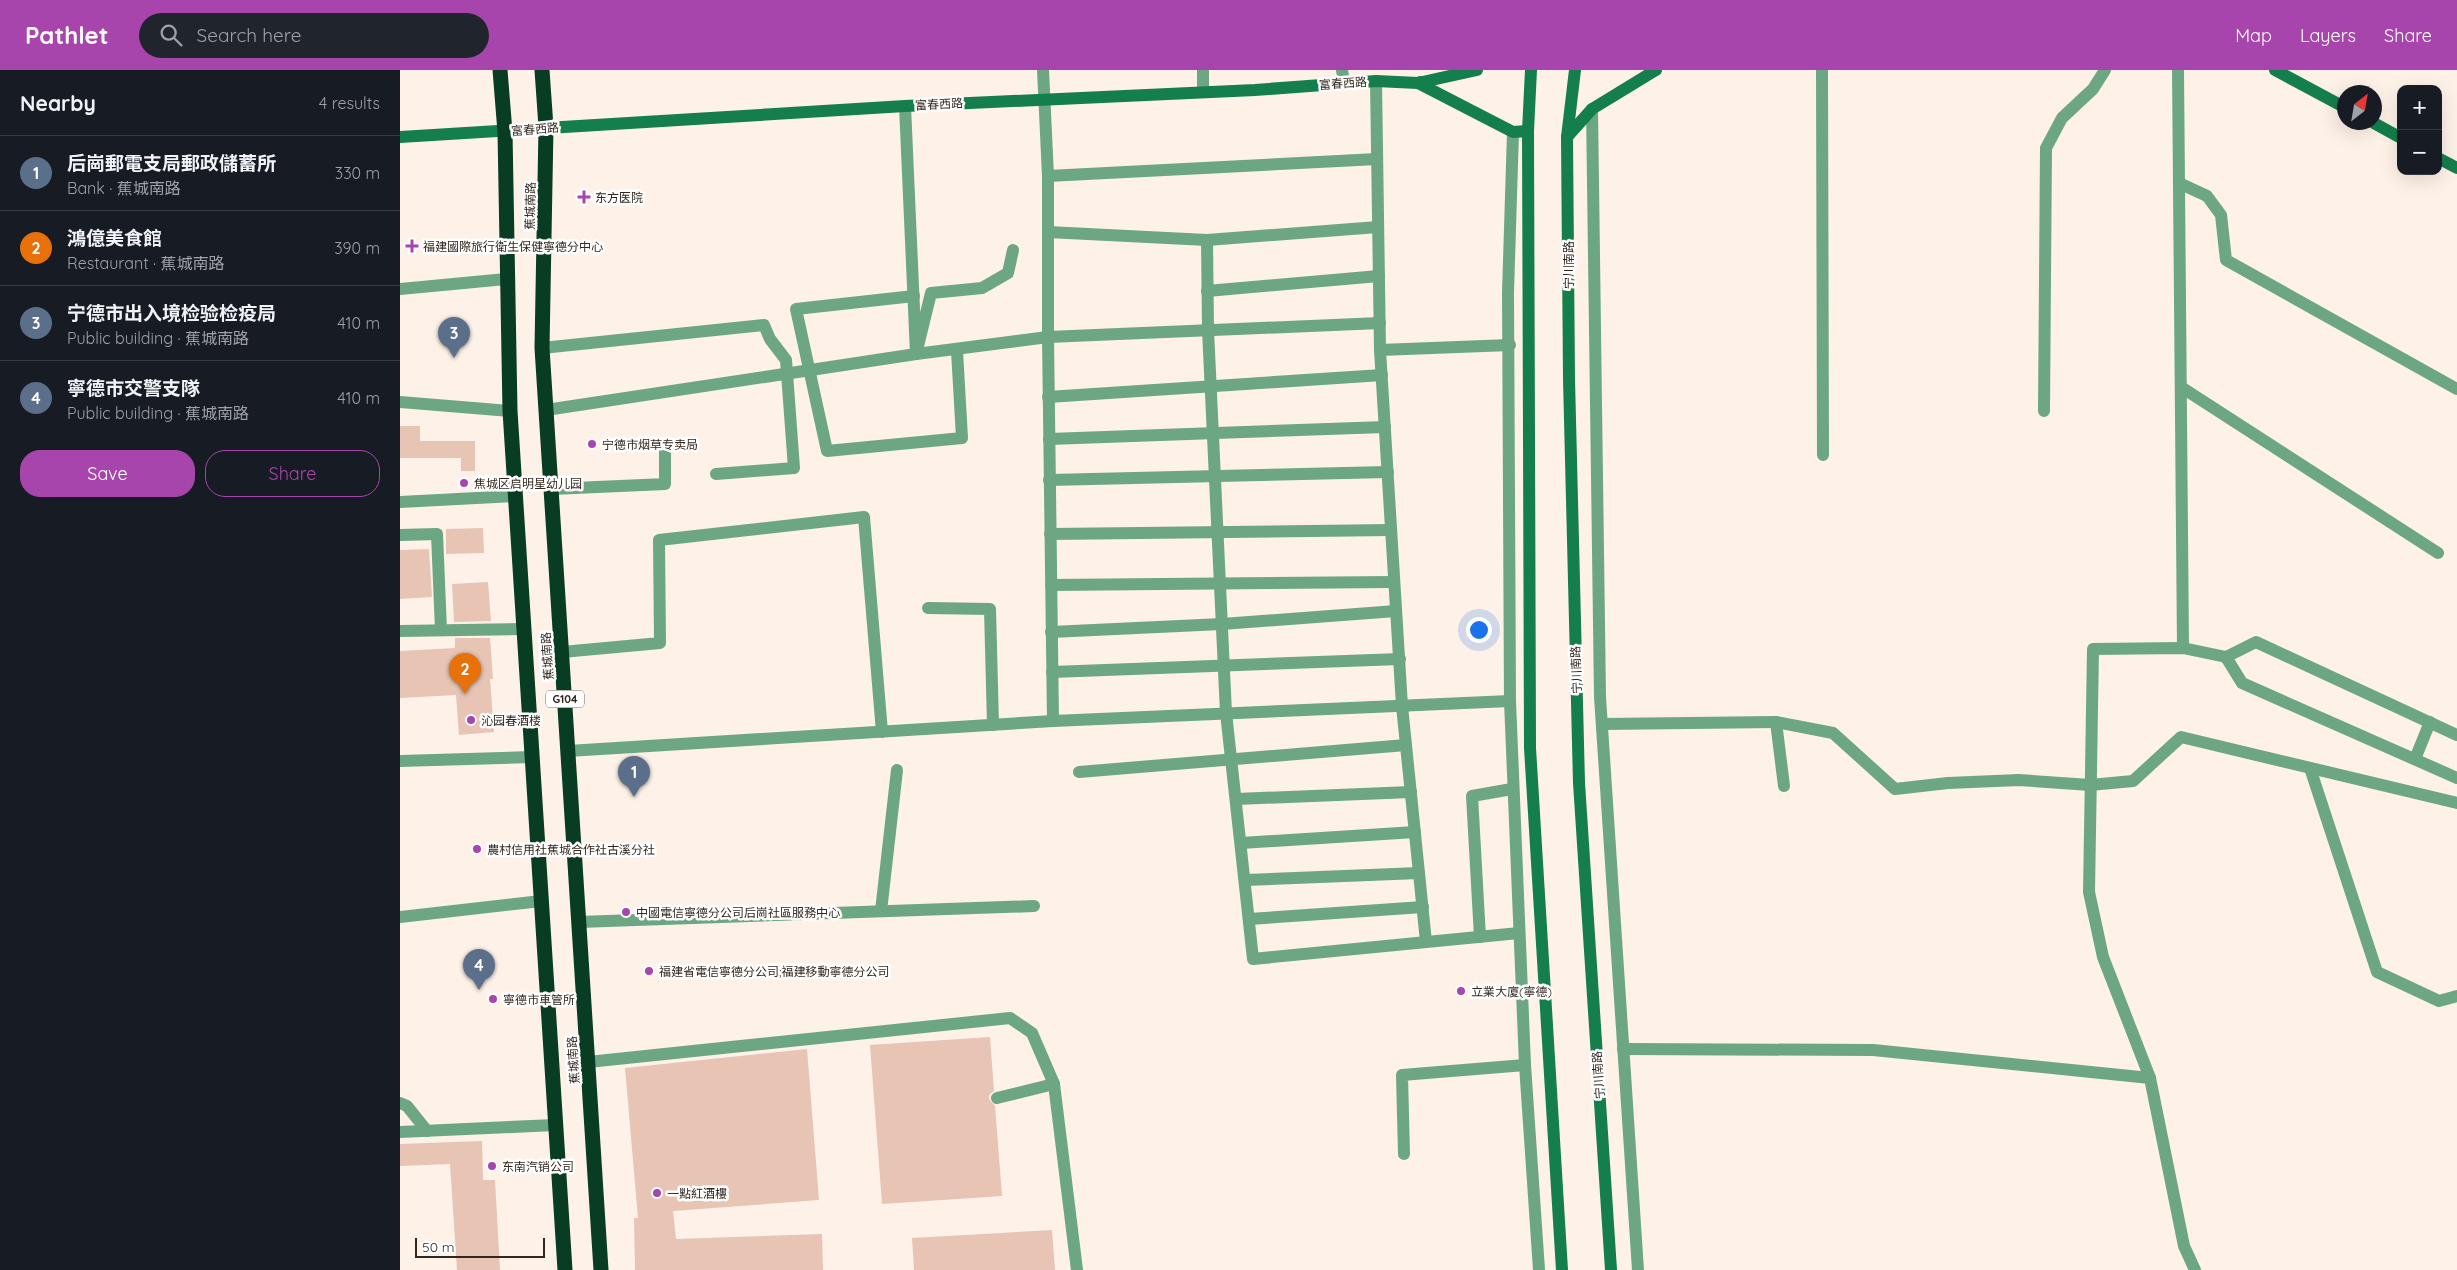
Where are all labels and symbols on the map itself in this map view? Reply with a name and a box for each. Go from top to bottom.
street label: 富春西路 [1319,74,1367,92]
north arrow [2337,85,2382,130]
street label: 富春西路 [915,95,963,113]
street label: 富春西路 [510,119,560,139]
street label: 蕉城南路 [522,182,538,230]
marker: 东方医院 [577,190,591,204]
place label: 东方医院 [595,190,643,205]
marker: 福建國際旅行衛生保健寧德分中心 [405,239,419,253]
place label: 福建國際旅行衛生保健寧德分中心 [423,239,603,254]
street label: 宁川南路 [1561,241,1576,289]
pin: 3 [438,317,470,358]
place label: 宁德市烟草专卖局 [602,437,698,452]
marker: 宁德市烟草专卖局 [586,438,598,450]
place label: 焦城区启明星幼儿园 [474,476,582,491]
marker: 焦城区启明星幼儿园 [458,477,470,489]
your location [1466,617,1492,643]
street label: 蕉城南路 [538,632,556,680]
street label: 宁川南路 [1568,646,1584,694]
pin: 2 [449,653,481,694]
road number: G104 [546,690,584,708]
place label: 沁园春酒楼 [481,713,541,728]
marker: 沁园春酒楼 [465,714,477,726]
pin: 1 [618,756,650,797]
place label: 農村信用社蕉城合作社古溪分社 [487,842,655,857]
marker: 農村信用社蕉城合作社古溪分社 [471,843,483,855]
place label: 中國電信寧德分公司后崗社區服務中心 [636,905,840,920]
marker: 中國電信寧德分公司后崗社區服務中心 [620,906,632,918]
pin: 4 [463,949,495,990]
place label: 福建省電信寧德分公司;福建移動寧德分公司 [659,964,889,979]
marker: 福建省電信寧德分公司;福建移動寧德分公司 [643,965,655,977]
place label: 立業大廈(寧德) [1471,984,1552,999]
marker: 立業大廈(寧德) [1455,985,1467,997]
place label: 寧德市車管所 [503,992,575,1007]
marker: 寧德市車管所 [487,993,499,1005]
street label: 蕉城南路 [564,1036,582,1084]
street label: 宁川南路 [1589,1051,1607,1099]
place label: 东南汽销公司 [502,1159,574,1174]
marker: 东南汽销公司 [486,1160,498,1172]
place label: 一點紅酒樓 [667,1186,727,1201]
marker: 一點紅酒樓 [651,1187,663,1199]
scale bar [415,1235,545,1258]

